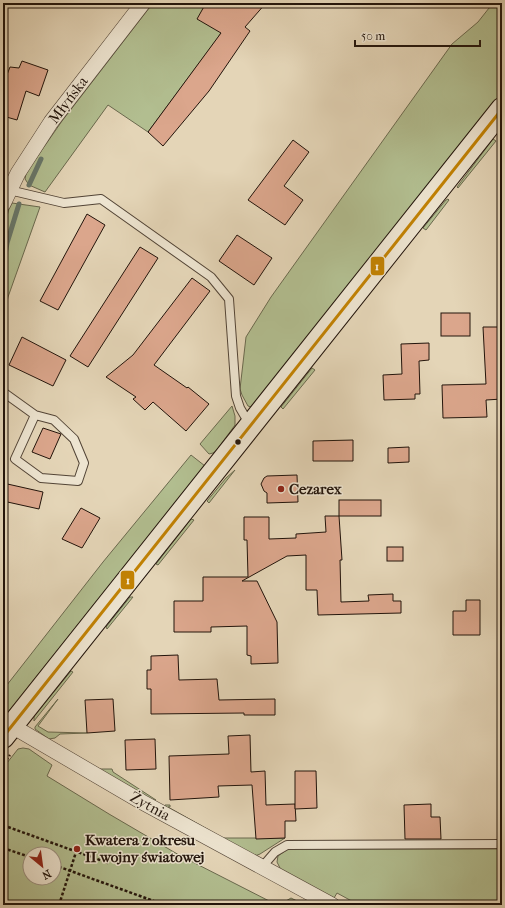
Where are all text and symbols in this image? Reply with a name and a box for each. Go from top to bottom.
scale bar [355,22,480,48]
text: 50 m [361,29,385,43]
street label: Młyńska [44,72,92,127]
line badge: 1 [370,256,385,276]
text: 1 [375,260,379,273]
unlabelled marker [233,437,243,447]
place label: Cezarex [289,480,342,498]
marker: Cezarex [276,484,286,494]
line badge: 1 [120,570,135,590]
text: 1 [126,574,130,587]
street label: Żytnia [127,788,174,825]
place label: Kwatera z okresu II wojny światowej [85,831,205,866]
marker: Kwatera z okresu II wojny światowej [72,844,82,854]
north arrow [22,846,62,886]
text: N [39,867,53,882]

